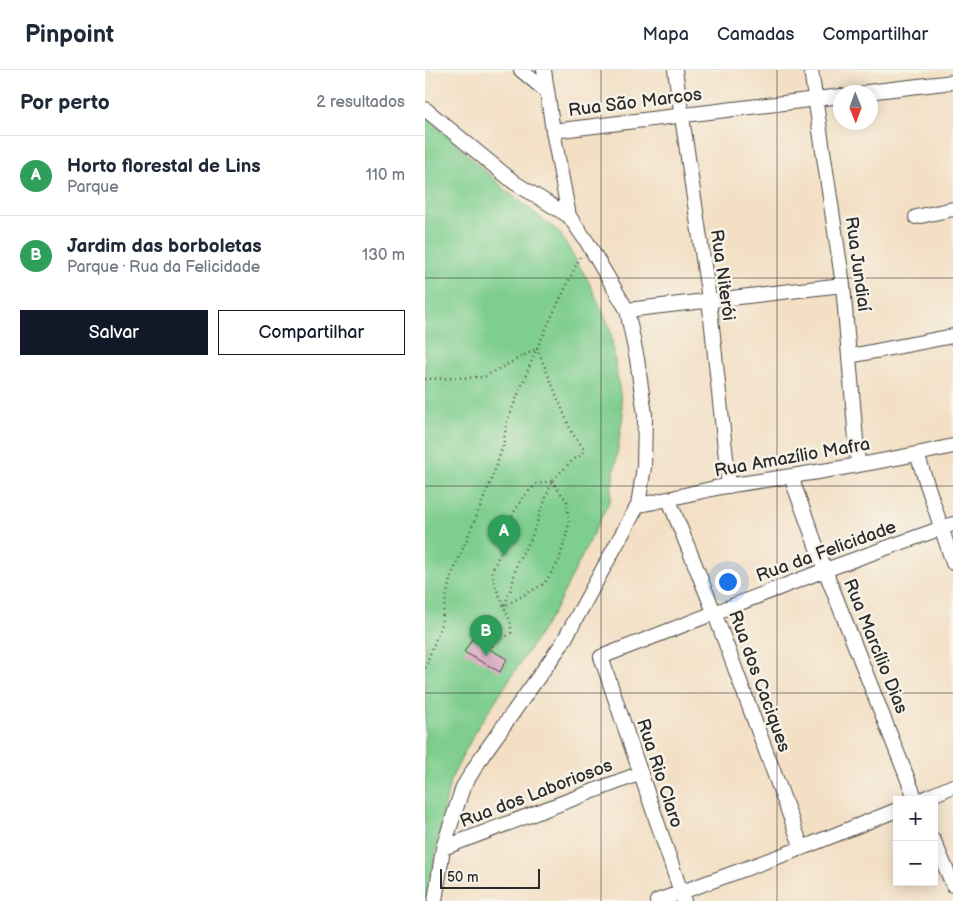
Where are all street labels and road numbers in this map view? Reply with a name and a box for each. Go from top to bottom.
street label: Rua São Marcos [567,84,703,121]
street label: Rua Jundiaí [840,215,875,314]
street label: Rua Niterói [706,228,739,322]
street label: Rua Amazílio Mafra [713,433,872,482]
street label: Rua da Felicidade [753,516,899,587]
street label: Rua Marcílio Dias [839,576,912,717]
street label: Rua dos Caciques [724,608,795,755]
street label: Rua Rio Claro [632,716,687,830]
street label: Rua dos Laboriosos [457,755,615,832]

